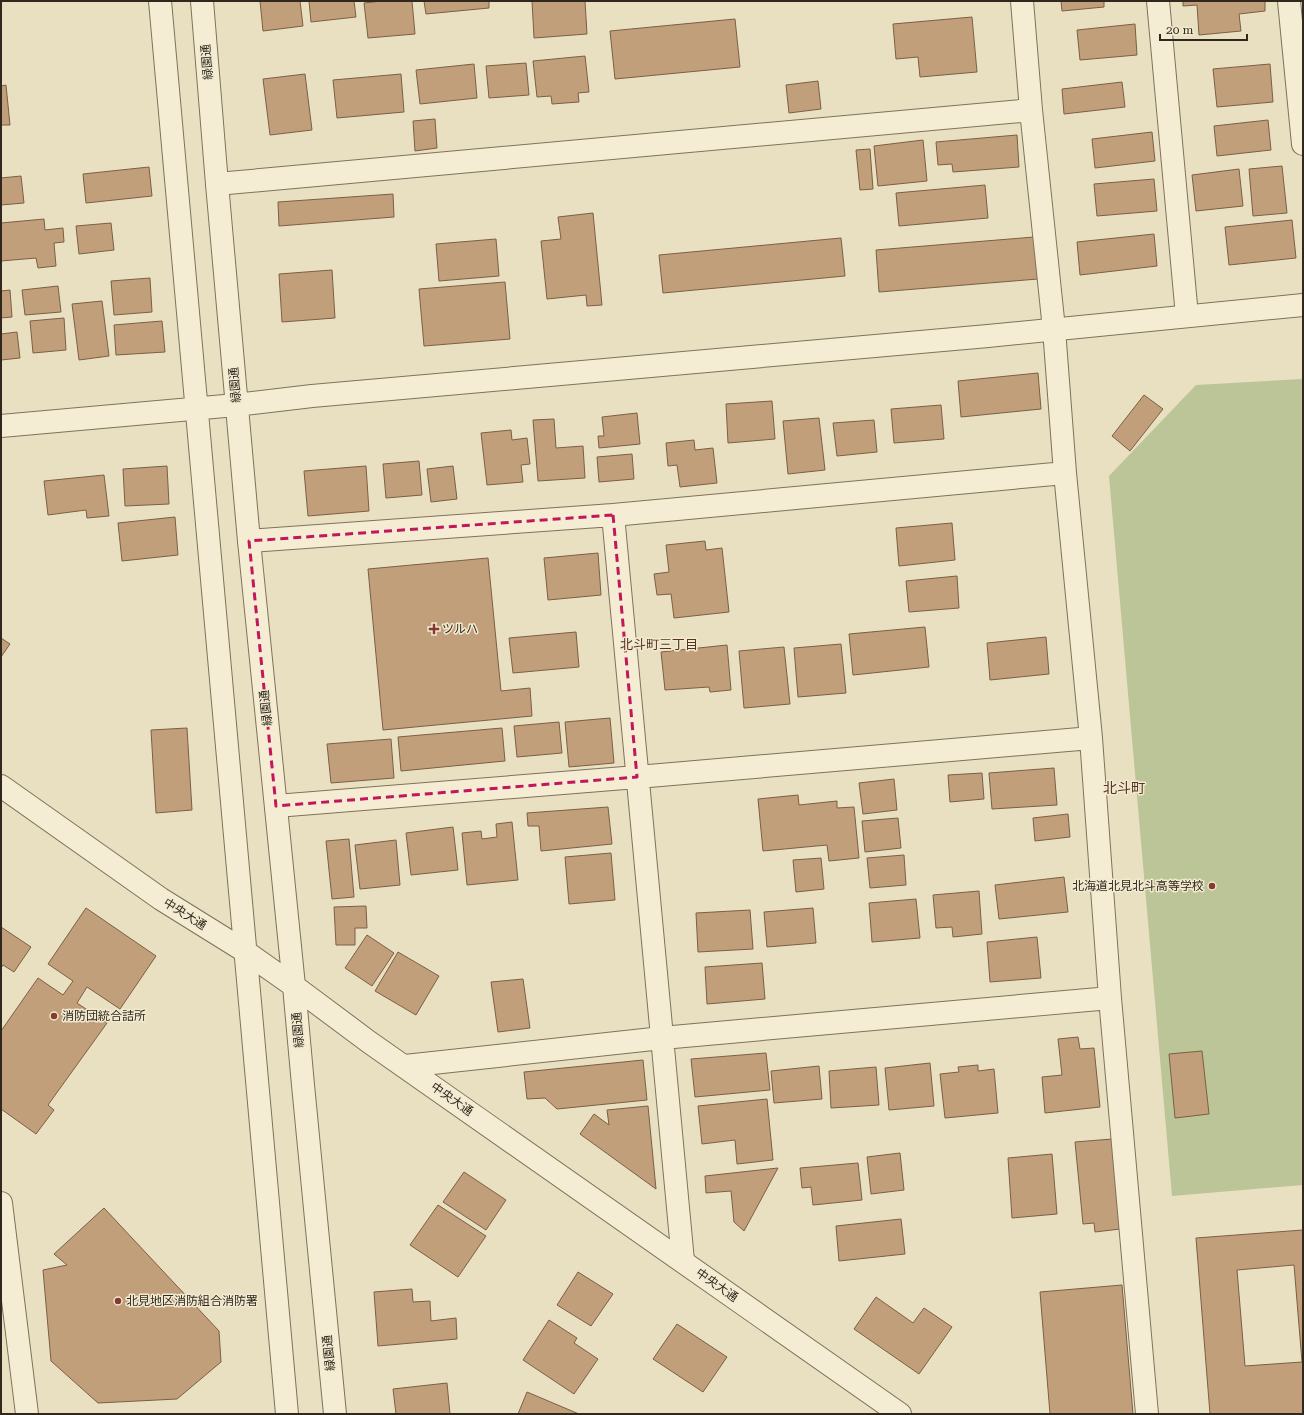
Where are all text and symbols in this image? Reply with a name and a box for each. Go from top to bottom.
scale bar [1160,16,1247,42]
text: 20 m [1166,23,1193,37]
street label: 緑園通 [198,43,216,81]
street label: 緑園通 [226,366,244,404]
place label: ツルハ [442,622,478,636]
marker: ツルハ [429,624,439,634]
district label: 北斗町三丁目 [620,637,698,652]
street label: 緑園通 [257,689,275,727]
district label: 北斗町 [1103,780,1145,796]
place label: 北海道北見北斗高等学校 [1072,879,1204,893]
marker: 北海道北見北斗高等学校 [1207,881,1217,891]
street label: 中央大通 [161,895,209,933]
place label: 消防団統合詰所 [62,1009,146,1023]
marker: 消防団統合詰所 [49,1011,59,1021]
street label: 緑園通 [289,1011,307,1049]
street label: 中央大通 [428,1079,476,1119]
street label: 中央大通 [693,1265,741,1305]
place label: 北見地区消防組合消防署 [126,1294,258,1308]
marker: 北見地区消防組合消防署 [113,1296,123,1306]
street label: 緑園通 [320,1334,338,1372]

